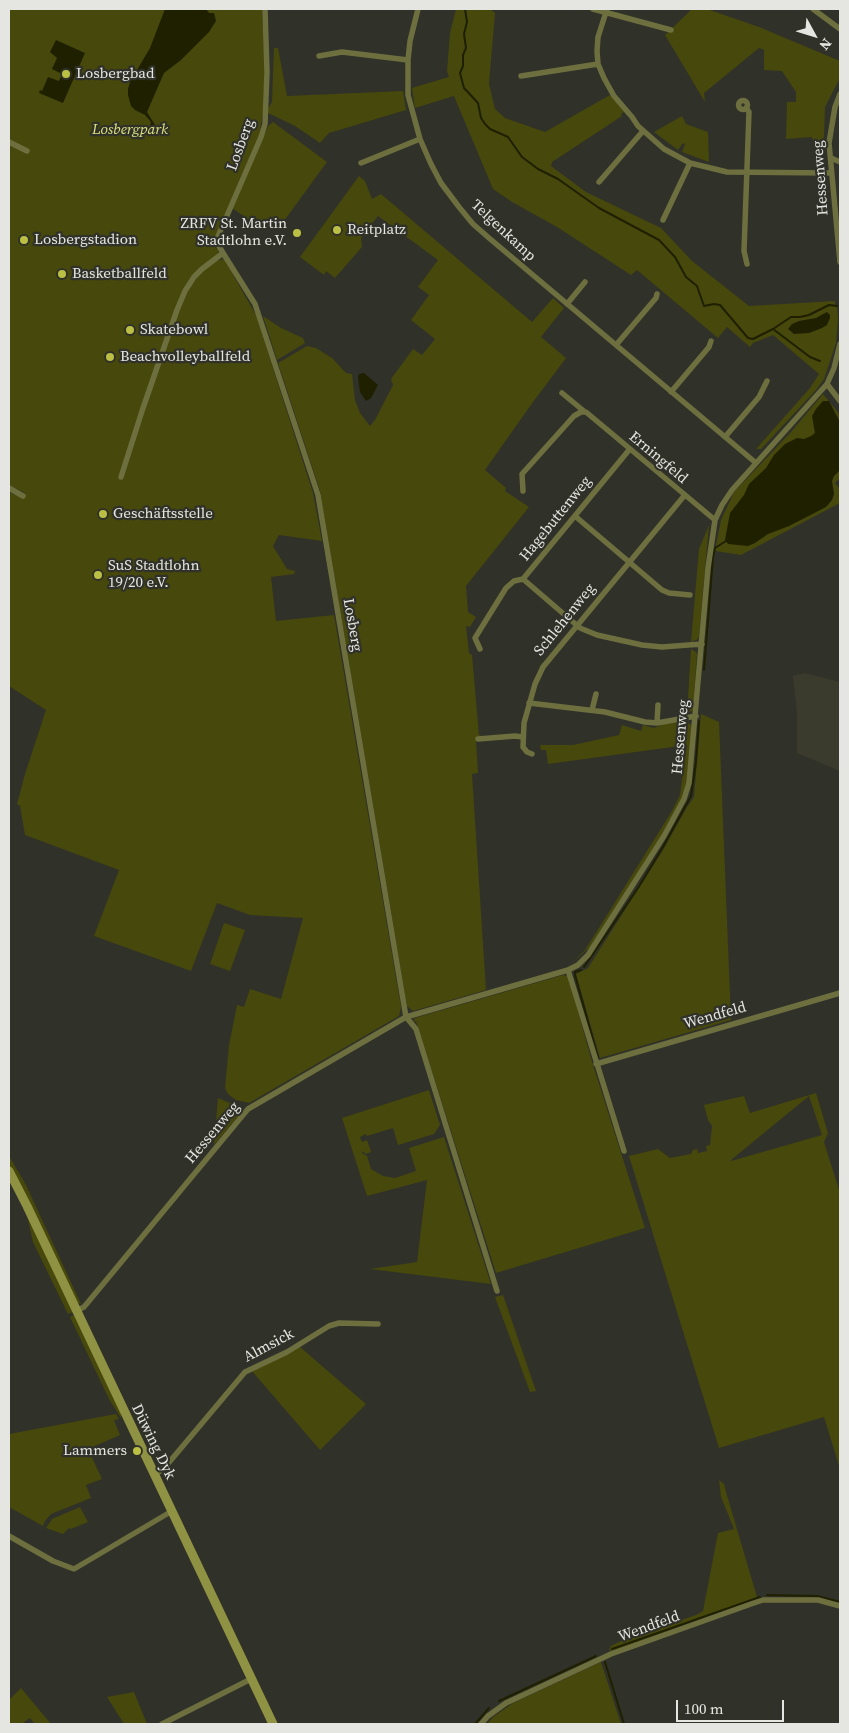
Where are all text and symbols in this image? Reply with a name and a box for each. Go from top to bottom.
north arrow [789,10,839,60]
text: N [815,34,837,55]
place label: Losbergbad [76,65,154,83]
marker: Losbergbad [60,68,72,80]
street label: Losberg [223,117,259,173]
park label: Losbergpark [92,121,168,139]
street label: Hessenweg [809,140,833,216]
street label: Telgenkamp [467,196,539,266]
place label: ZRFV St. Martin Stadtlohn e.V. [180,215,287,250]
place label: Reitplatz [347,221,406,239]
marker: Reitplatz [331,224,343,236]
marker: ZRFV St. Martin Stadtlohn e.V. [291,227,303,239]
place label: Losbergstadion [34,231,137,249]
marker: Losbergstadion [18,234,30,246]
place label: Basketballfeld [72,265,167,283]
marker: Basketballfeld [56,268,68,280]
place label: Skatebowl [140,321,208,339]
marker: Skatebowl [124,324,136,336]
place label: Beachvolleyballfeld [120,348,250,366]
marker: Beachvolleyballfeld [104,351,116,363]
street label: Erningfeld [625,428,691,488]
street label: Hagebuttenweg [516,473,596,565]
place label: Geschäftsstelle [113,505,213,523]
marker: Geschäftsstelle [97,508,109,520]
place label: SuS Stadtlohn 19/20 e.V. [108,557,200,592]
marker: SuS Stadtlohn 19/20 e.V. [92,569,104,581]
street label: Schlehenweg [530,580,600,660]
street label: Losberg [338,597,366,653]
street label: Hessenweg [669,699,693,775]
street label: Wendfeld [682,999,748,1033]
street label: Hessenweg [182,1098,244,1168]
street label: Almsick [241,1325,297,1367]
street label: Düwing Dyk [127,1401,179,1483]
place label: Lammers [63,1442,127,1460]
marker: Lammers [131,1445,143,1457]
street label: Wendfeld [616,1608,682,1646]
scale bar [679,1690,786,1722]
text: 100 m [684,1698,724,1719]

